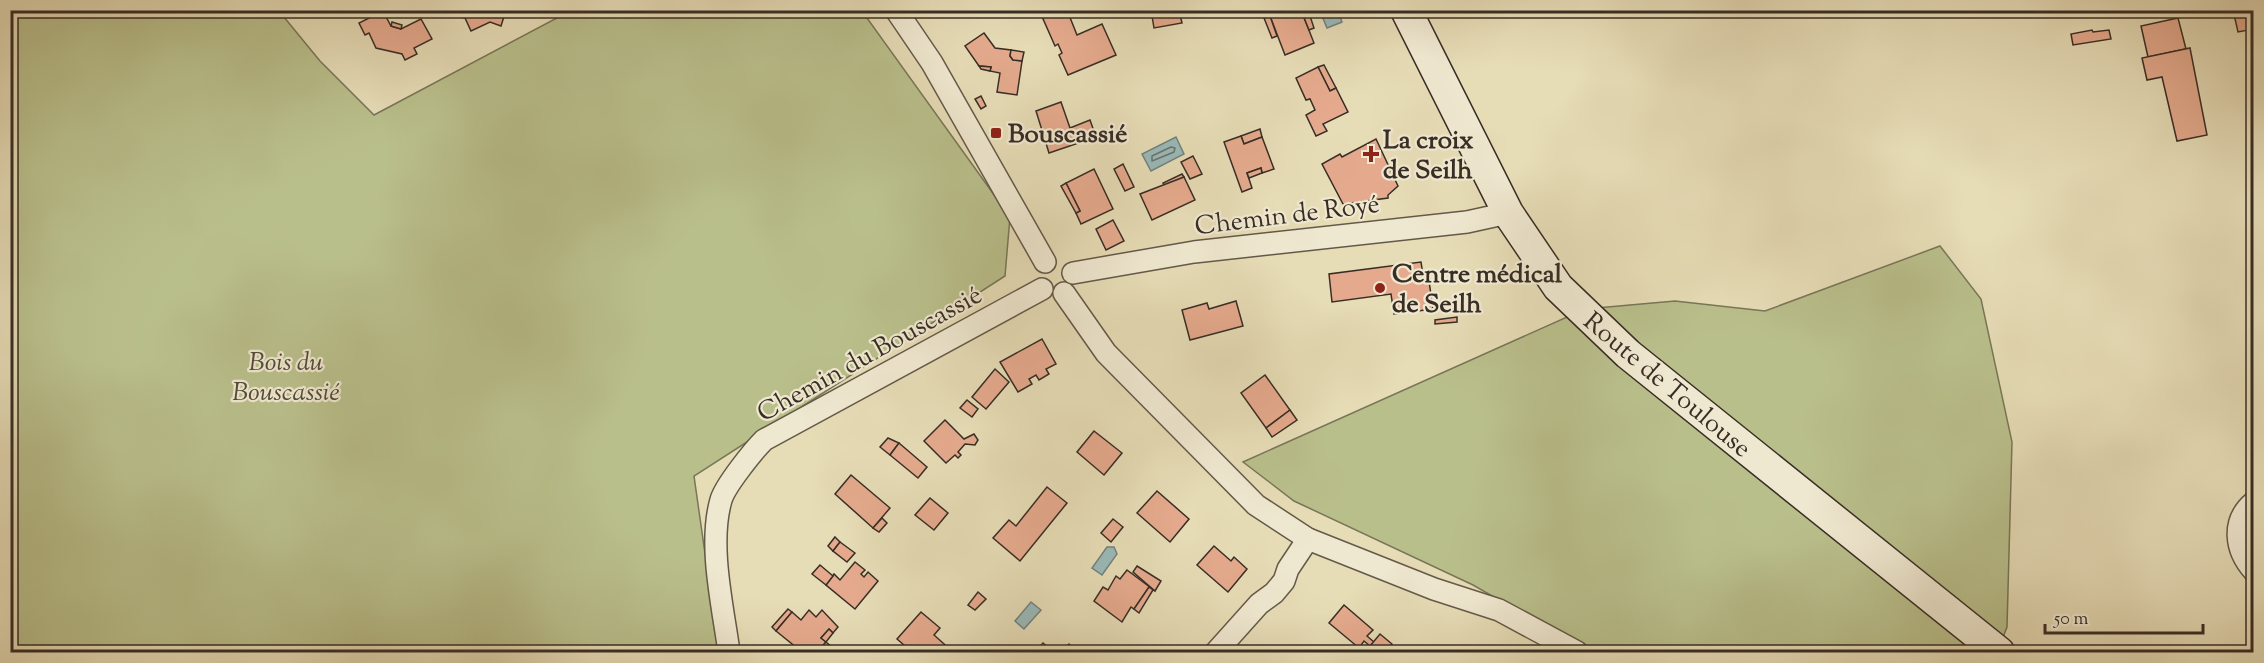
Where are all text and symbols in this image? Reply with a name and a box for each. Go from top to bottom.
place label: Bouscassié [1008,117,1127,154]
place label: La croix de Seilh [1383,123,1474,190]
marker: Bouscassié [989,126,1003,140]
marker: La croix de Seilh [1364,147,1378,161]
street label: Chemin de Royé [1193,187,1382,246]
place label: Centre médical de Seilh [1392,257,1563,324]
street label: Chemin du Bouscassié [751,278,989,432]
marker: Centre médical de Seilh [1373,281,1387,295]
street label: Route de Toulouse [1574,304,1759,467]
park label: Bois du Bouscassié [232,345,340,412]
scale bar [2045,597,2202,635]
text: 50 m [2053,607,2089,633]

